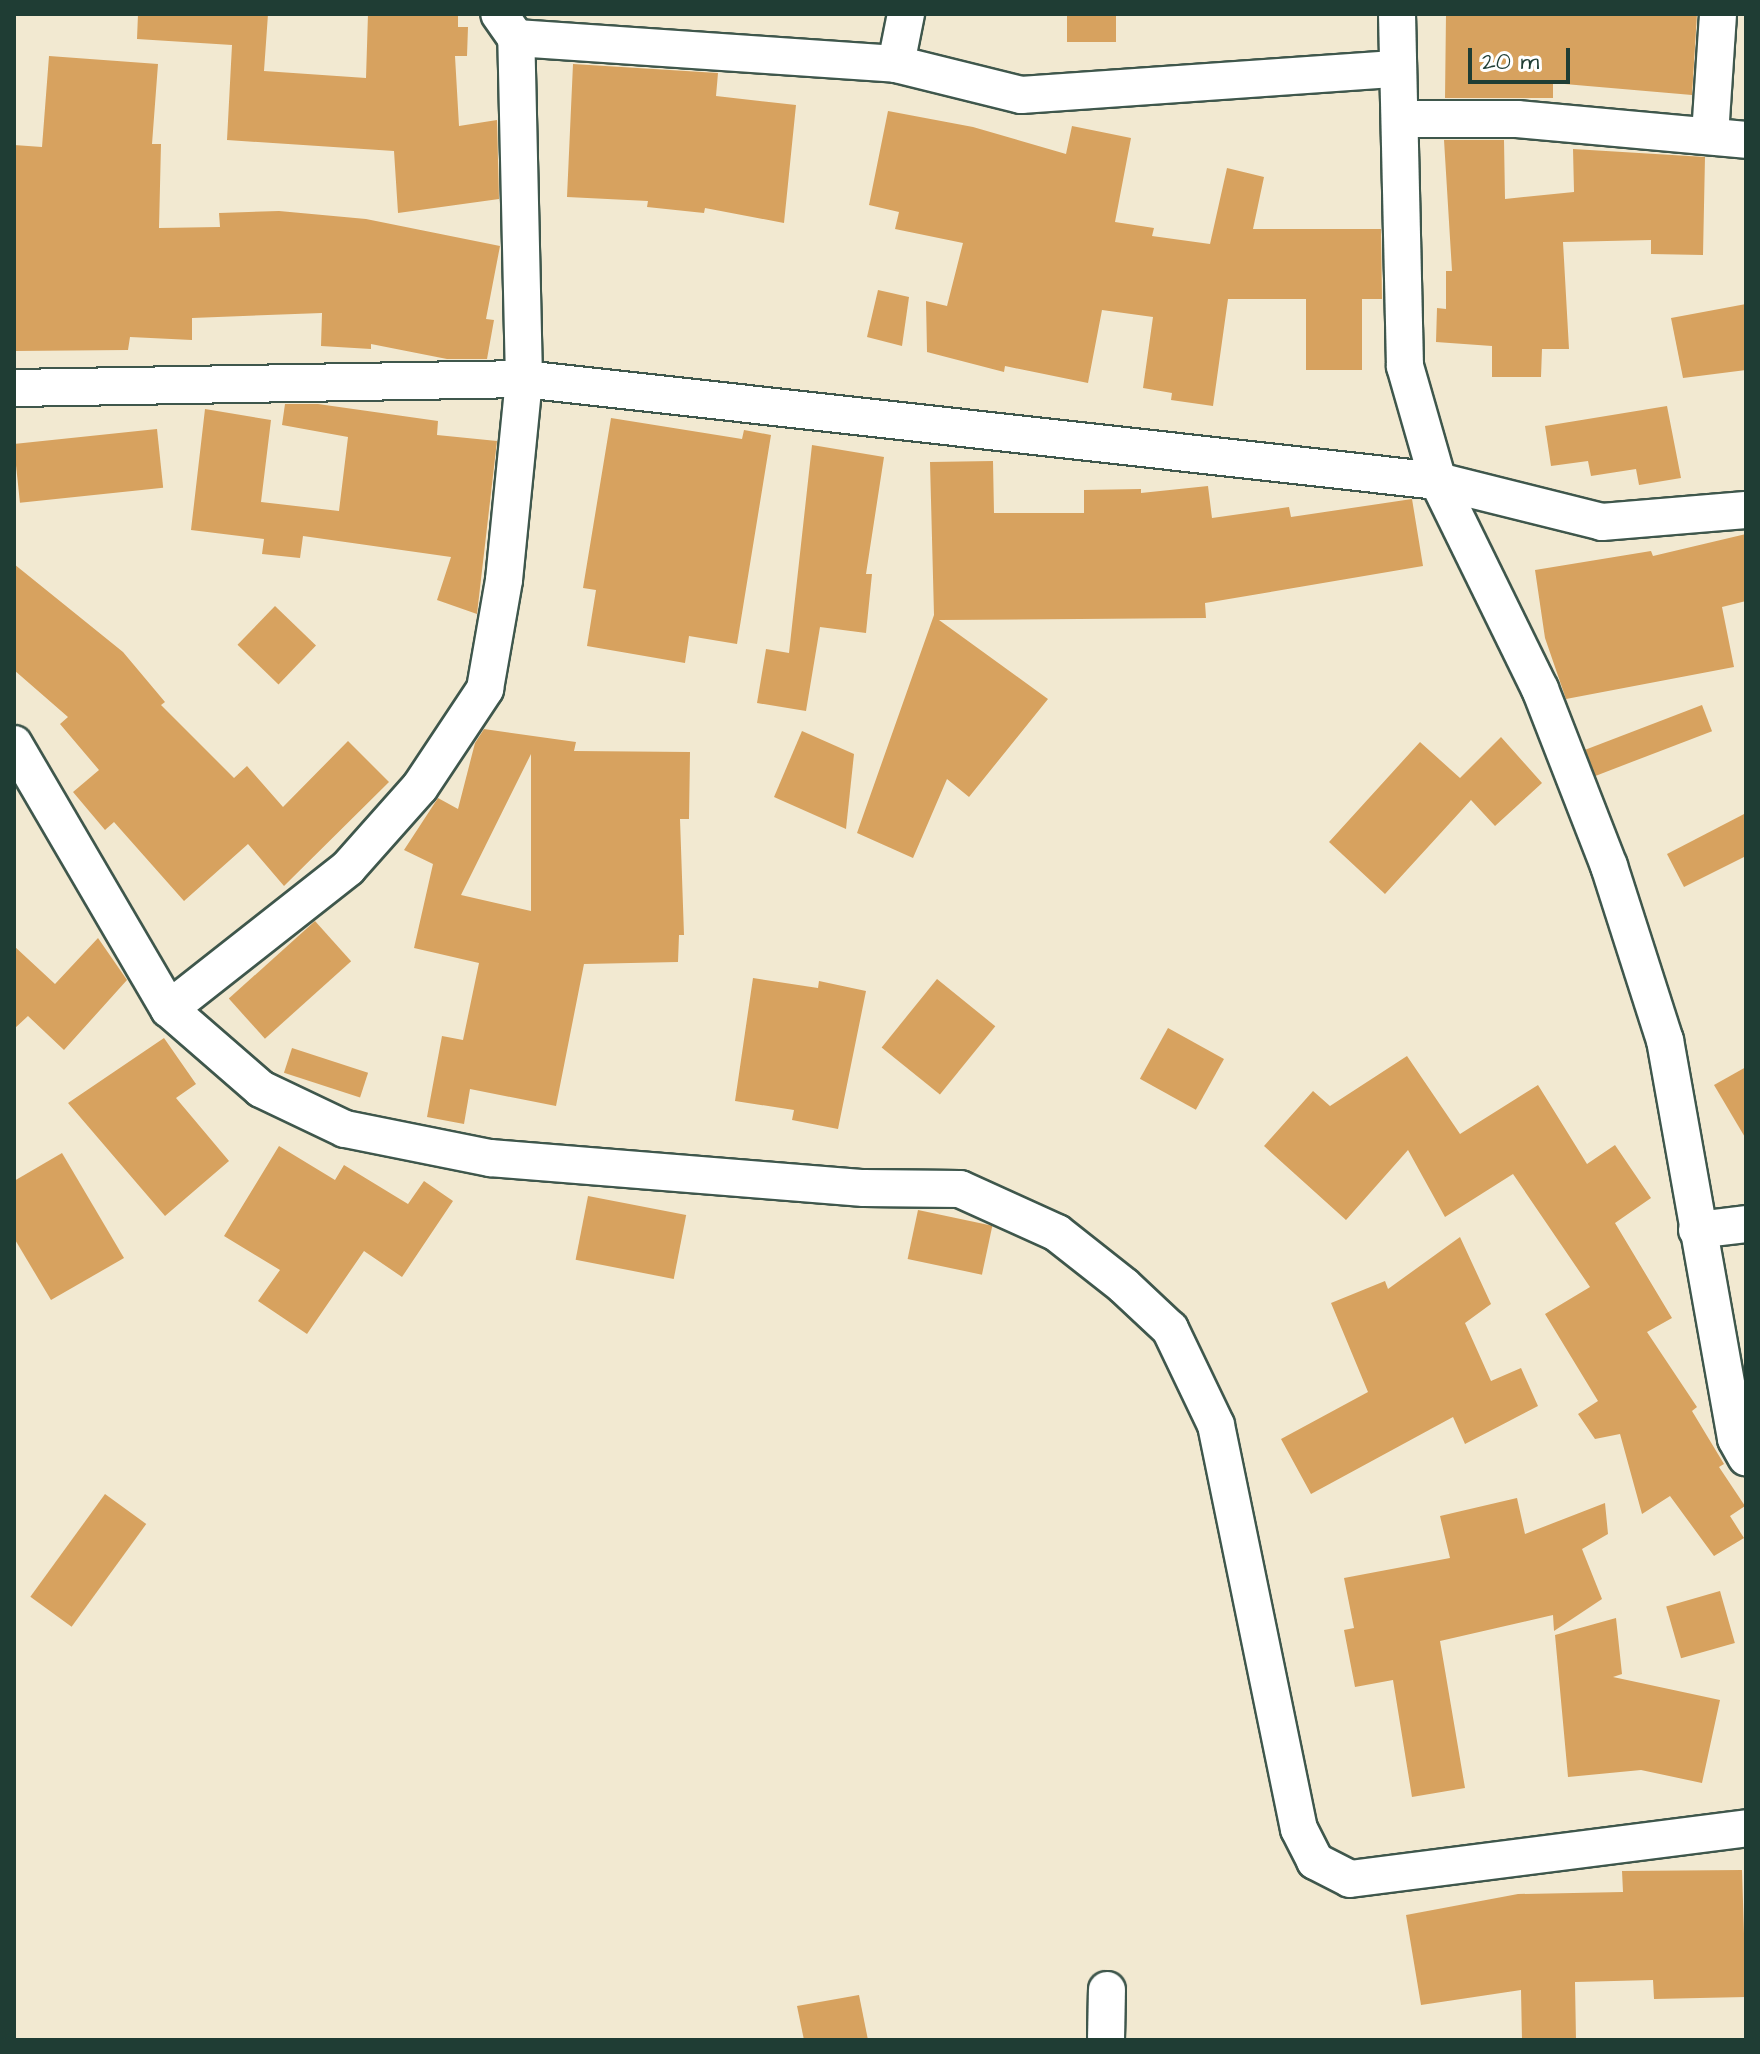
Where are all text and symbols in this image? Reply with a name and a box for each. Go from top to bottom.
scale bar [1472,32,1574,82]
text: 20 m [1482,45,1539,79]

